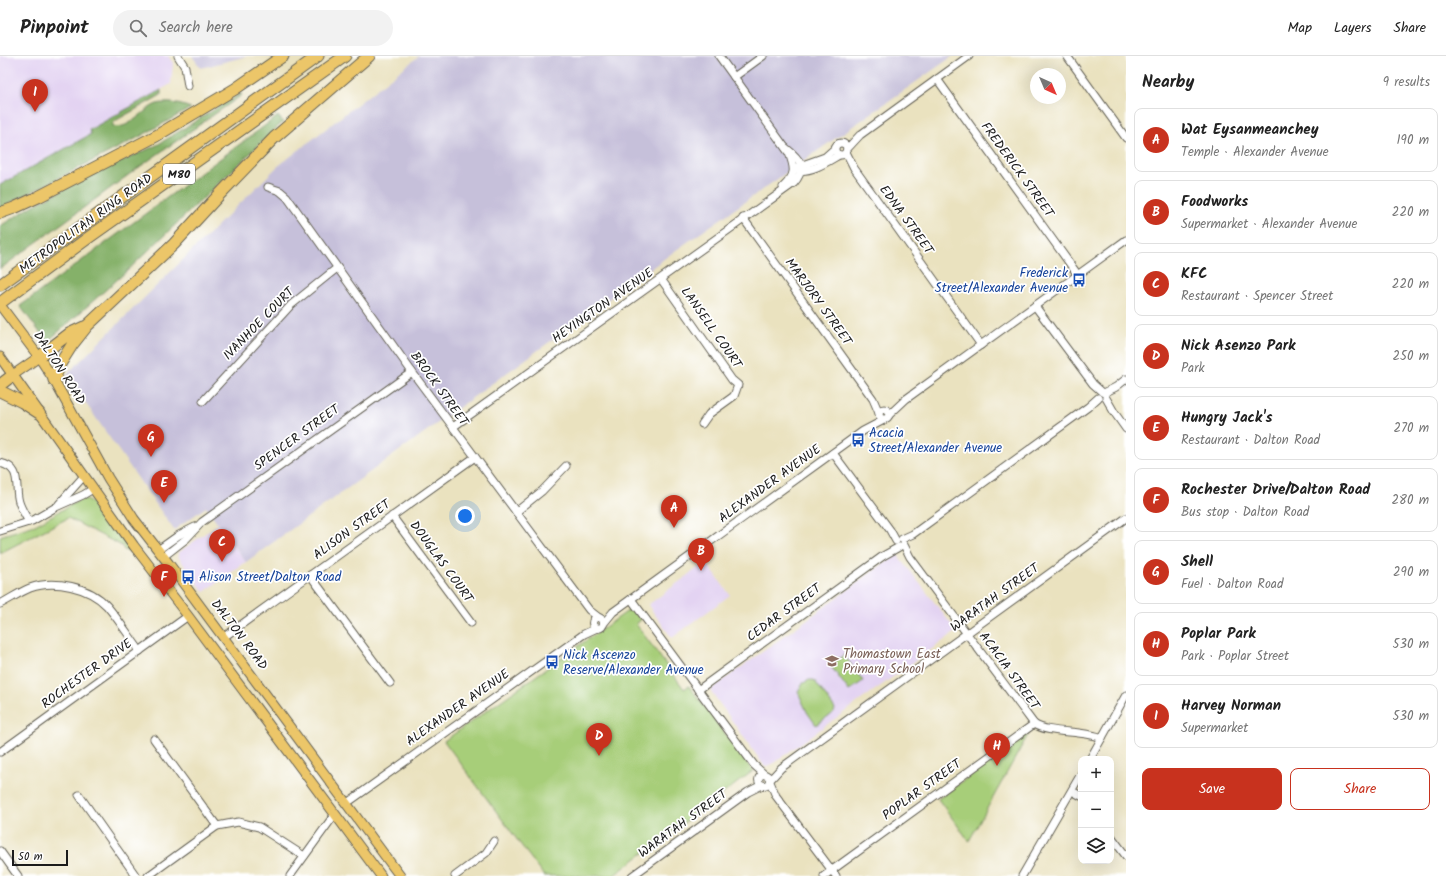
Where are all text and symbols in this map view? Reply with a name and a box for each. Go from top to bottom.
search box [113,10,393,46]
text: Pinpoint [20,13,89,43]
text: Search here [159,16,233,40]
icon: search [127,17,149,39]
text: Map [1288,17,1312,39]
text: Layers [1334,17,1372,39]
text: Share [1394,17,1426,39]
north arrow [1030,68,1066,104]
text: Nearby [1142,69,1194,96]
text: 9 results [1383,72,1430,93]
pin: I [22,79,48,112]
street label: FREDERICK STREET [975,118,1060,223]
text: Wat Eysanmeanchey [1181,118,1318,142]
text: A [1152,130,1160,151]
text: 190 m [1397,130,1429,151]
text: Temple · Alexander Avenue [1181,142,1329,163]
road number: M80 [163,164,195,184]
street label: METROPOLITAN RING ROAD [15,168,157,280]
street label: EDNA STREET [874,181,939,260]
text: Foodworks [1181,190,1248,214]
text: B [1152,202,1160,223]
text: 220 m [1392,202,1429,223]
text: Supermarket · Alexander Avenue [1181,214,1357,235]
street label: MARJORY STREET [779,254,858,351]
text: KFC [1181,262,1207,286]
street label: HEYINGTON AVENUE [548,263,659,349]
place label: Frederick Street/Alexander Avenue [935,263,1069,299]
bus stop icon: Frederick Street/Alexander Avenue [1071,272,1087,288]
text: C [1152,274,1160,295]
text: 220 m [1392,274,1429,295]
street label: IVANHOE COURT [218,282,300,366]
street label: LANSELL COURT [675,283,748,374]
text: Restaurant · Spencer Street [1181,286,1333,307]
street label: DALTON ROAD [27,327,91,409]
text: Nick Asenzo Park [1181,334,1295,358]
text: D [1152,346,1160,367]
text: 250 m [1392,346,1429,367]
street label: BROCK STREET [405,347,474,432]
text: Park [1181,358,1205,379]
street label: SPENCER STREET [249,399,345,477]
text: Hungry Jack's [1181,406,1273,430]
text: E [1152,418,1160,439]
text: 270 m [1393,418,1429,439]
place label: Acacia Street/Alexander Avenue [869,423,1002,459]
pin: G [138,424,164,457]
text: Restaurant · Dalton Road [1181,430,1320,451]
bus stop icon: Acacia Street/Alexander Avenue [850,432,866,448]
street label: ALEXANDER AVENUE [714,439,826,529]
pin: E [151,470,177,503]
text: Rochester Drive/Dalton Road [1181,478,1370,502]
text: F [1152,490,1160,511]
text: 280 m [1392,490,1429,511]
street label: ALISON STREET [309,494,396,565]
pin: A [661,495,687,528]
text: Bus stop · Dalton Road [1181,502,1309,523]
your location [455,506,475,526]
street label: DOUGLAS COURT [404,516,479,608]
pin: C [209,529,235,562]
pin: B [688,538,714,571]
text: Shell [1181,550,1213,574]
street label: WARATAH STREET [946,558,1045,638]
text: G [1152,562,1160,583]
text: 290 m [1393,562,1429,583]
pin: F [151,564,177,597]
place label: Alison Street/Dalton Road [199,567,342,588]
bus stop icon: Alison Street/Dalton Road [180,569,196,585]
text: Fuel · Dalton Road [1181,574,1283,595]
street label: CEDAR STREET [742,578,827,647]
street label: DALTON ROAD [205,595,273,675]
text: Poplar Park [1181,622,1256,646]
street label: ACACIA STREET [973,628,1045,715]
street label: ROCHESTER DRIVE [37,633,137,714]
text: H [1152,634,1160,655]
text: 530 m [1393,634,1429,655]
place label: Thomastown East Primary School [843,644,942,680]
place label: Nick Ascenzo Reserve/Alexander Avenue [563,645,704,681]
text: Park · Poplar Street [1181,646,1289,667]
school or university icon: Thomastown East Primary School [824,653,840,669]
bus stop icon: Nick Ascenzo Reserve/Alexander Avenue [544,654,560,670]
street label: ALEXANDER AVENUE [402,664,515,752]
text: Harvey Norman [1181,694,1281,718]
text: I [1154,706,1158,727]
text: 530 m [1393,706,1429,727]
text: Supermarket [1181,718,1248,739]
pin: D [586,723,612,756]
pin: H [984,733,1010,766]
street label: POPLAR STREET [878,753,967,826]
map controls [1078,756,1114,864]
button: + [1078,756,1114,792]
button: Save [1142,768,1282,810]
button: Share [1290,768,1430,810]
street label: WARATAH STREET [634,784,733,864]
button: − [1078,792,1114,828]
button: layers [1078,828,1114,864]
scale bar [12,848,68,867]
text: 50 m [18,848,43,866]

